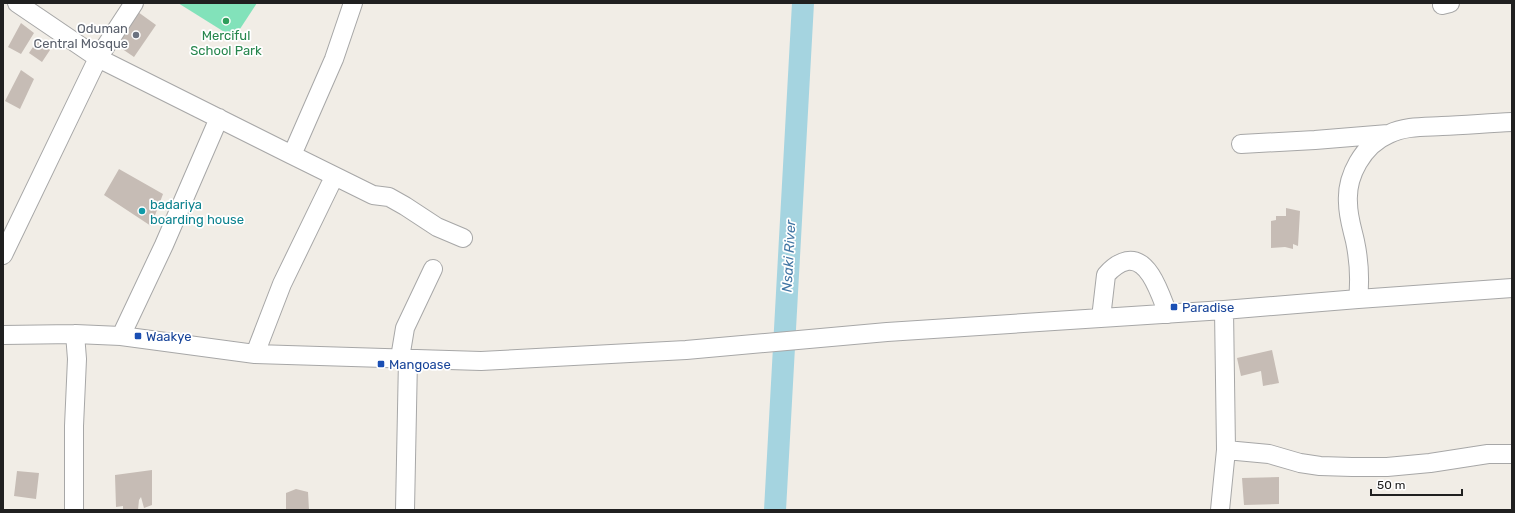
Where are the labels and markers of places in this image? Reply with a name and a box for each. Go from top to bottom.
marker: Merciful School Park [221,16,231,26]
place label: Oduman Central Mosque [34,21,128,51]
place label: Merciful School Park [190,28,262,58]
marker: Oduman Central Mosque [131,30,141,40]
place label: badariya boarding house [150,197,244,228]
marker: badariya boarding house [137,206,147,216]
place label: Paradise [1182,300,1234,315]
marker: Paradise [1169,302,1179,312]
place label: Waakye [146,329,191,344]
marker: Waakye [133,331,143,341]
place label: Mangoase [389,357,451,373]
marker: Mangoase [376,359,386,369]

